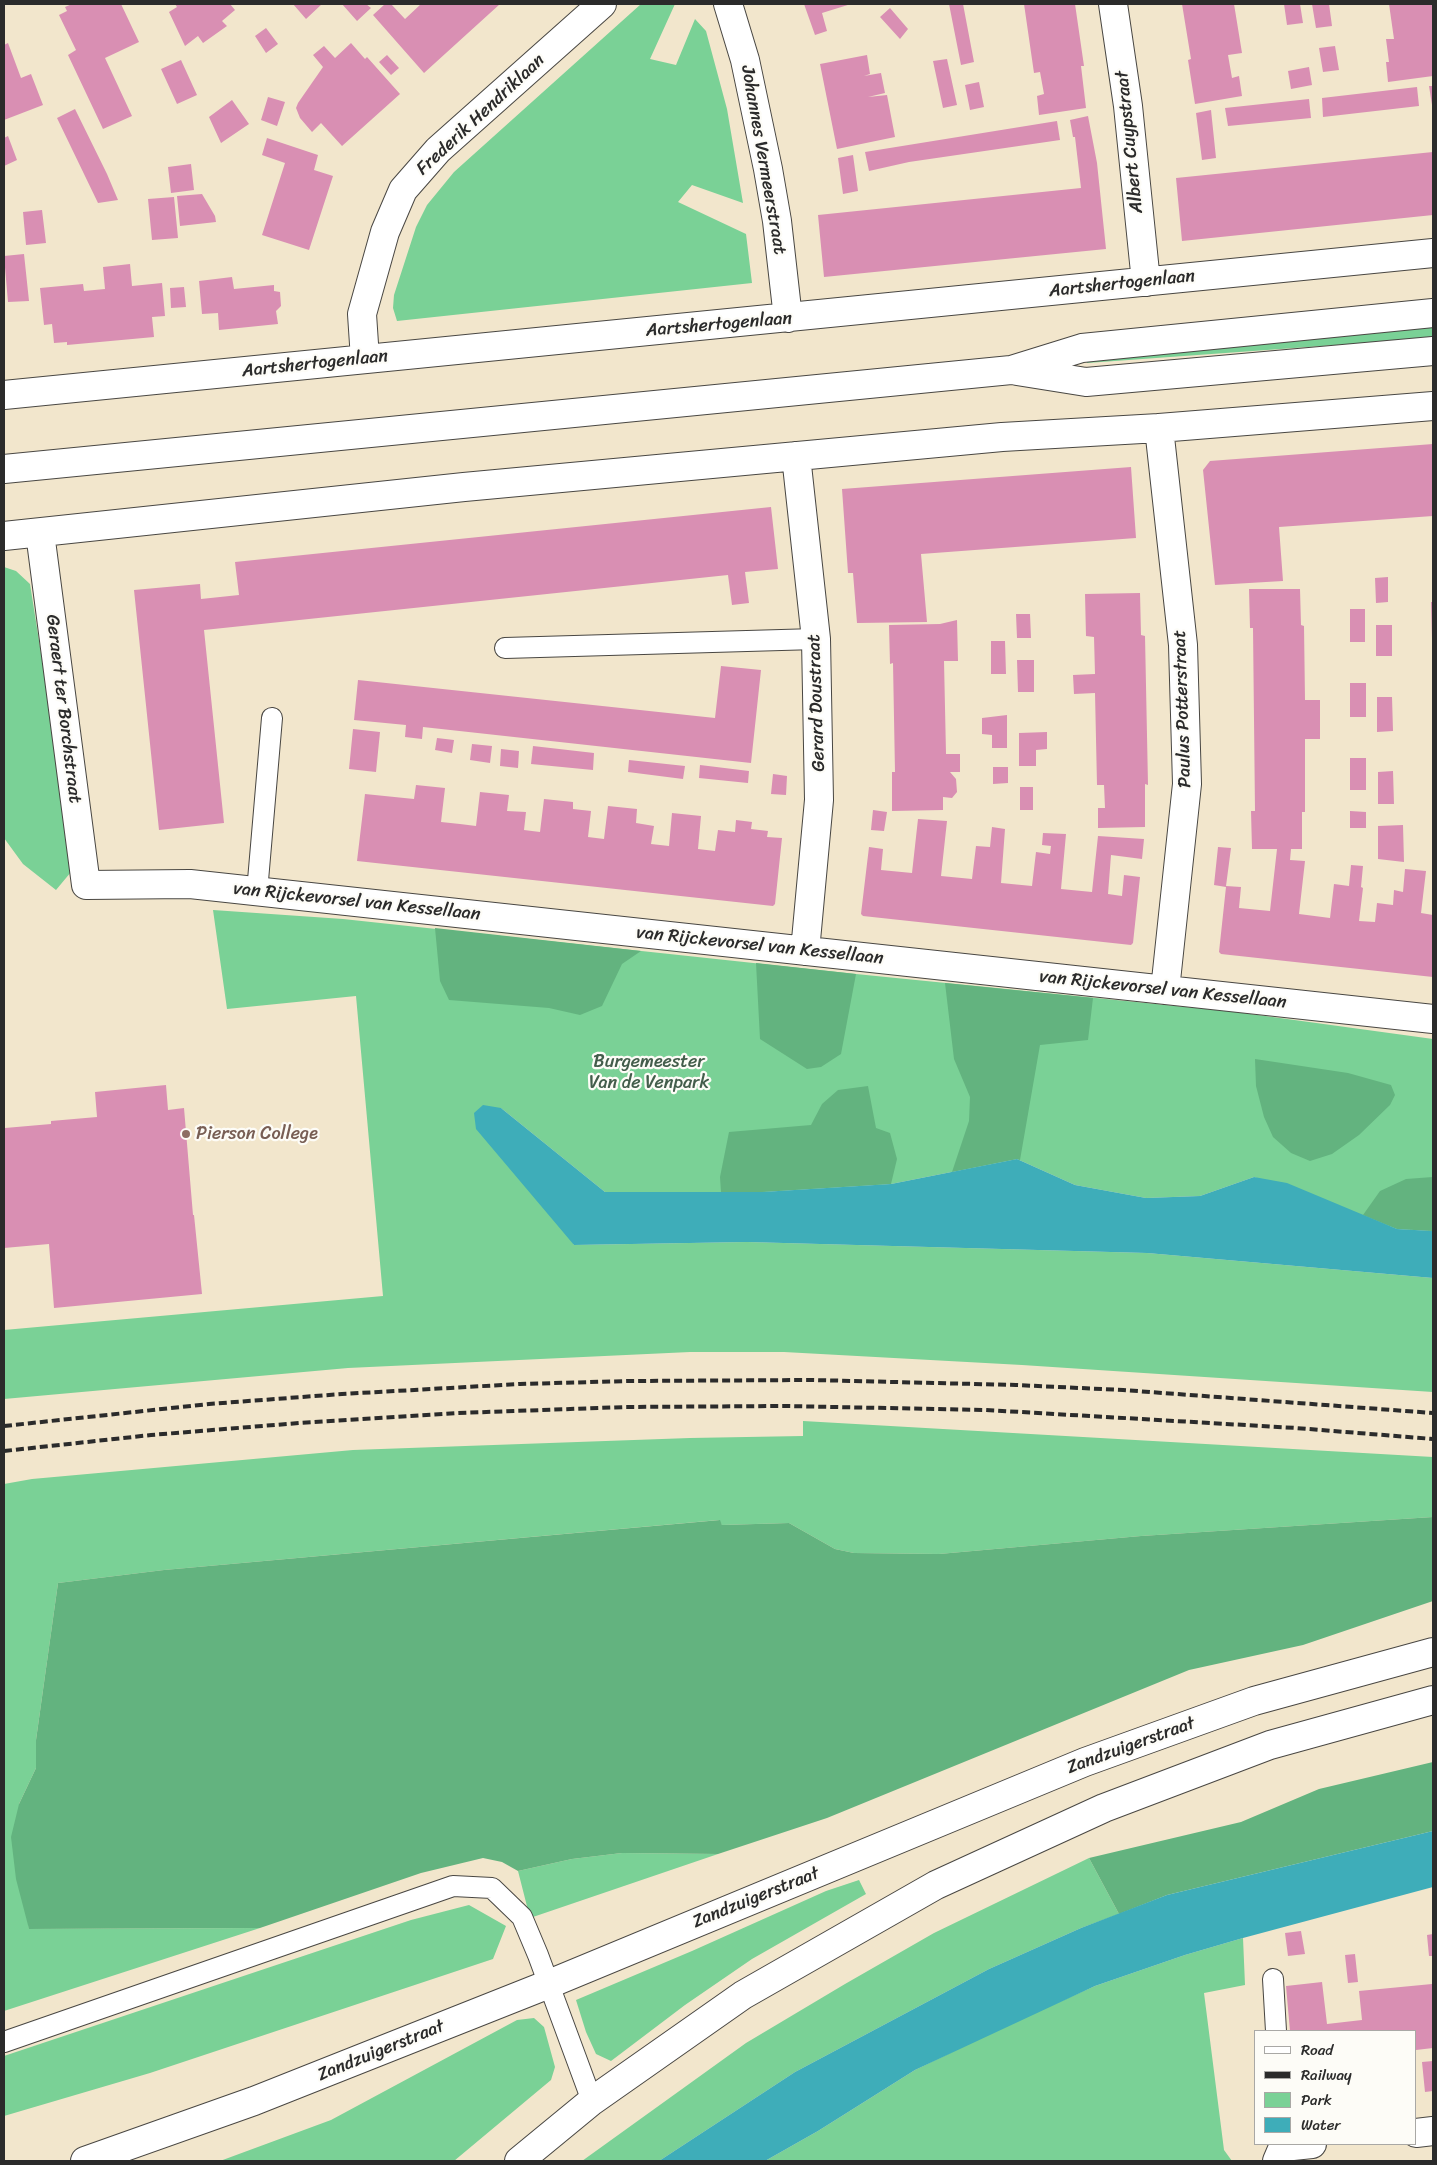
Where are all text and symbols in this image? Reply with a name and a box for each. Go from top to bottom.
street label: Frederik Hendriklaan [412,50,550,180]
street label: Johannes Vermeerstraat [736,64,790,256]
street label: Albert Cuypstraat [1112,70,1148,214]
street label: Aartshertogenlaan [1048,266,1196,302]
street label: Aartshertogenlaan [645,308,793,342]
street label: Aartshertogenlaan [241,346,389,382]
street label: Geraert ter Borchstraat [41,613,85,805]
street label: Paulus Potterstraat [1169,630,1197,788]
street label: Gerard Doustraat [804,634,830,772]
street label: van Rijckevorsel van Kessellaan [232,878,482,926]
street label: van Rijckevorsel van Kessellaan [635,922,885,970]
street label: van Rijckevorsel van Kessellaan [1038,966,1288,1014]
park label: Burgemeester Van de Venpark [589,1051,709,1094]
place label: Pierson College [196,1123,318,1145]
marker: Pierson College [180,1128,192,1140]
street label: Zandzuigerstraat [1064,1713,1198,1779]
street label: Zandzuigerstraat [689,1863,823,1933]
street label: Zandzuigerstraat [314,2016,448,2086]
legend [1254,2030,1417,2145]
text: Road [1301,2037,1333,2063]
text: Railway [1301,2062,1352,2088]
text: Park [1301,2087,1332,2113]
text: Water [1301,2112,1341,2138]

